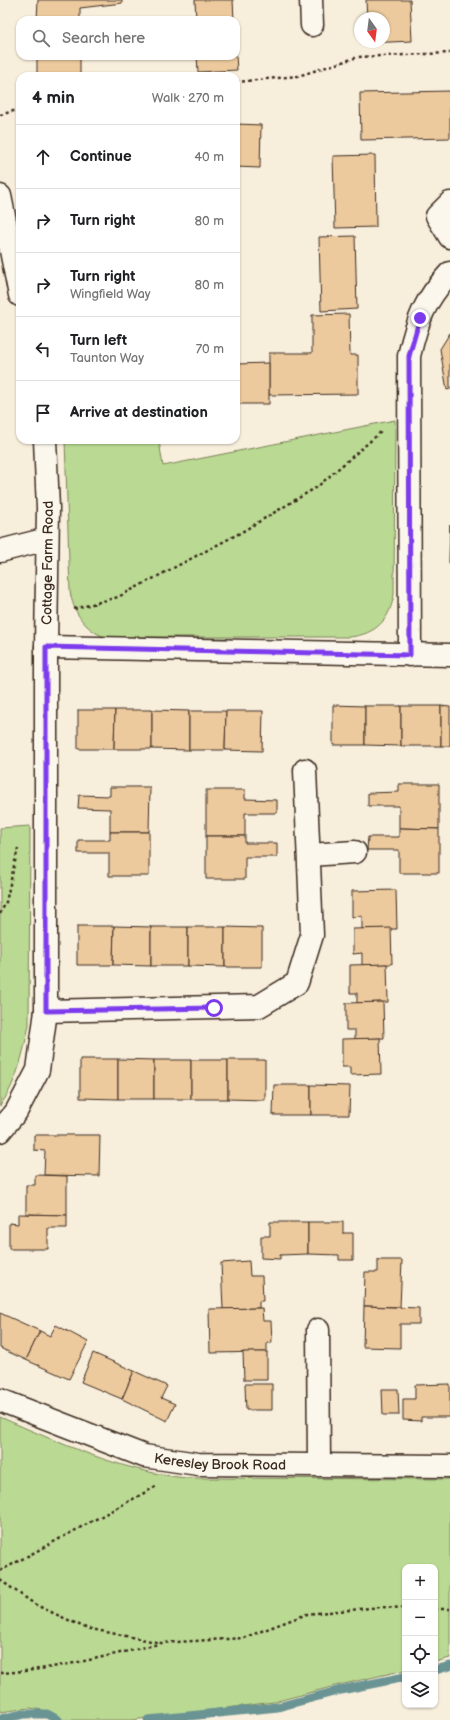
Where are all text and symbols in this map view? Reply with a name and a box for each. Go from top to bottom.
north arrow [354,12,390,48]
search box [16,16,240,60]
icon: search [30,27,52,49]
text: Search here [62,29,145,48]
text: 4 min [32,88,75,108]
text: Walk · 270 m [152,90,224,106]
icon: ahead [32,146,54,168]
text: Continue [70,147,132,166]
text: 40 m [194,149,224,165]
icon: right [32,210,54,232]
text: Turn right [70,211,135,230]
text: 80 m [195,213,224,229]
text: Turn right [70,267,135,286]
icon: right [32,274,54,296]
text: 80 m [195,277,224,293]
text: Wingfield Way [70,286,151,302]
route end [411,309,429,327]
text: Turn left [70,331,127,350]
icon: left [32,338,54,360]
text: 70 m [196,341,224,357]
text: Taunton Way [70,350,144,366]
icon: arrive [32,402,54,424]
text: Arrive at destination [70,403,208,422]
street label: Cottage Farm Road [38,500,57,625]
route start [205,999,223,1017]
street label: Keresley Brook Road [153,1450,286,1474]
map controls [402,1564,438,1708]
button: + [402,1564,438,1600]
button: − [402,1600,438,1636]
button: locate [402,1636,438,1672]
button: layers [402,1672,438,1708]

